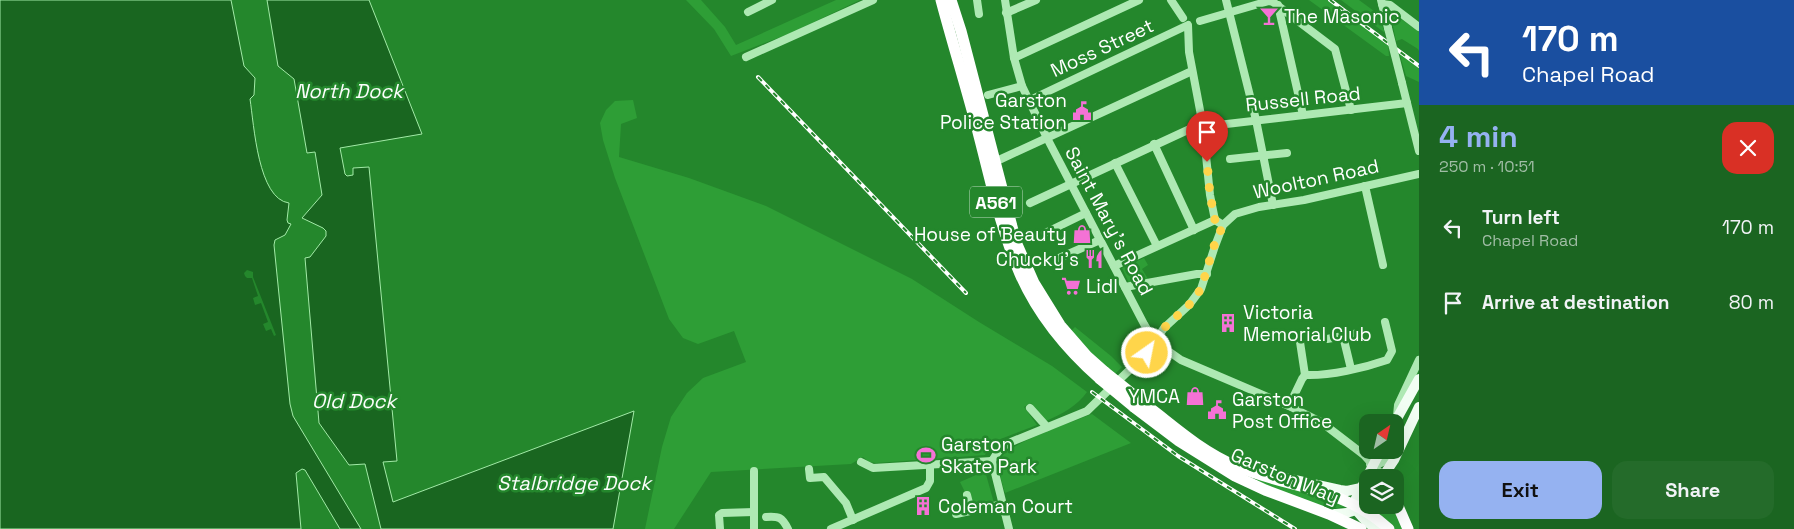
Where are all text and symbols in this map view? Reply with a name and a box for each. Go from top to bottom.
place label: The Masonic [1284,4,1400,29]
bar icon: The Masonic [1258,5,1280,27]
street label: Moss Street [1046,13,1158,83]
text: 170 m [1522,17,1619,61]
icon: left [1439,20,1504,85]
text: Chapel Road [1522,60,1655,88]
water label: North Dock [295,78,405,104]
street label: Russell Road [1244,81,1362,117]
place label: Garston Police Station [940,88,1067,135]
public building icon: Garston Police Station [1071,100,1093,122]
pin [1186,111,1228,162]
text: 4 min [1439,117,1518,156]
icon: arrive [1193,118,1221,146]
button: close [1722,122,1774,174]
street label: Saint Mary's Road [1059,142,1159,300]
street label: Woolton Road [1251,153,1381,205]
text: 250 m · 10:51 [1439,156,1535,177]
road number: A561 [970,186,1022,218]
text: Turn left [1482,205,1560,230]
icon: left [1439,214,1467,242]
text: 170 m [1722,215,1774,240]
place label: House of Beauty [914,222,1067,247]
shop icon: House of Beauty [1071,223,1093,245]
text: Chapel Road [1482,230,1578,251]
place label: Chucky's [996,247,1079,272]
restaurant icon: Chucky's [1083,248,1105,270]
place label: Lidl [1086,274,1118,299]
supermarket icon: Lidl [1060,275,1082,297]
icon: arrive [1439,289,1467,317]
text: Arrive at destination [1482,290,1670,315]
text: 80 m [1729,290,1774,315]
place label: Victoria Memorial Club [1243,300,1372,347]
building icon: Victoria Memorial Club [1217,312,1239,334]
position arrow [1120,326,1172,378]
place label: YMCA [1128,384,1180,409]
shop icon: YMCA [1184,385,1206,407]
place label: Garston Post Office [1232,387,1332,434]
water label: Old Dock [312,388,399,414]
public building icon: Garston Post Office [1206,399,1228,421]
north arrow [1359,414,1404,459]
map controls [1359,414,1404,514]
place label: Garston Skate Park [941,432,1037,479]
street label: Garston Way [1227,442,1343,510]
sports icon: Garston Skate Park [915,444,937,466]
button: Exit [1439,461,1602,519]
button: Share [1612,461,1774,519]
button: layers [1359,469,1404,514]
water label: Stalbridge Dock [497,470,653,496]
place label: Coleman Court [938,494,1073,519]
building icon: Coleman Court [912,495,934,517]

